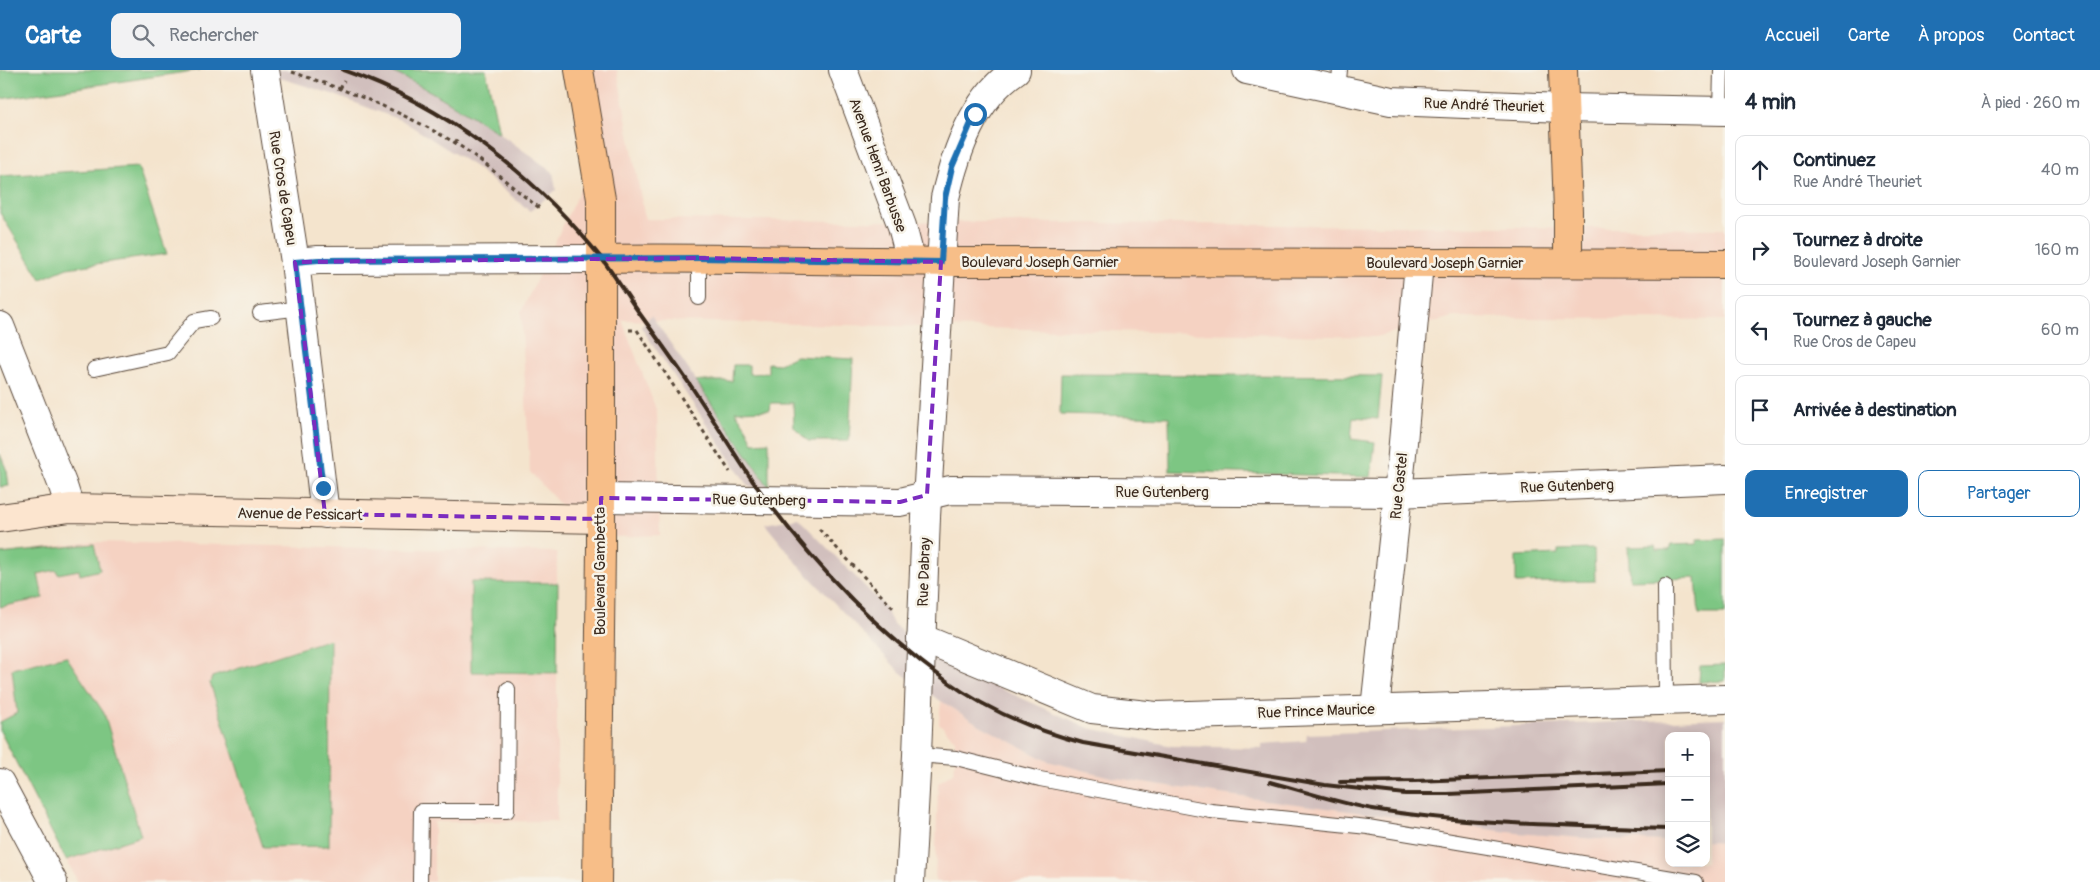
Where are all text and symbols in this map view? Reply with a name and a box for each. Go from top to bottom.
search box [111,13,461,58]
text: Carte [25,21,81,50]
icon: search [129,21,157,49]
text: Rechercher [169,23,259,47]
text: Accueil [1764,24,1820,47]
text: Carte [1848,24,1890,47]
text: À propos [1918,24,1984,47]
text: Contact [2012,24,2075,47]
text: 4 min [1745,89,1796,116]
text: À pied · 260 m [1981,93,2080,113]
street label: Rue André Theuriet [1423,94,1546,117]
street label: Avenue Henri Barbusse [844,95,911,236]
route start [964,103,987,126]
street label: Rue Cros de Capeu [264,129,301,247]
text: Continuez [1793,148,1876,172]
icon: ahead [1746,156,1774,184]
text: 40 m [2041,160,2079,180]
text: Rue André Theuriet [1793,172,1922,192]
text: Tournez à droite [1793,228,1923,252]
icon: right [1746,236,1774,264]
text: 160 m [2035,240,2079,260]
text: Boulevard Joseph Garnier [1793,252,1961,272]
street label: Boulevard Joseph Garnier [961,253,1119,272]
street label: Boulevard Joseph Garnier [1366,254,1524,273]
text: Tournez à gauche [1793,308,1932,332]
icon: left [1746,316,1774,344]
text: 60 m [2041,320,2079,340]
text: Rue Cros de Capeu [1793,332,1916,352]
icon: arrive [1746,396,1774,424]
text: Arrivée à destination [1793,398,1957,422]
street label: Rue Castel [1387,452,1412,520]
button: Enregistrer [1745,470,1908,517]
button: Partager [1918,470,2080,517]
street label: Rue Gutenberg [1520,475,1614,498]
route end [312,477,335,500]
street label: Rue Gutenberg [1115,483,1209,502]
street label: Rue Gutenberg [712,490,806,511]
street label: Avenue de Pessicart [237,504,364,525]
street label: Boulevard Gambetta [591,507,610,635]
street label: Rue Dabray [914,536,935,607]
street label: Rue Prince Maurice [1257,700,1376,723]
map controls [1665,732,1710,867]
button: + [1665,732,1710,777]
button: − [1665,777,1710,822]
button: layers [1665,822,1710,867]

